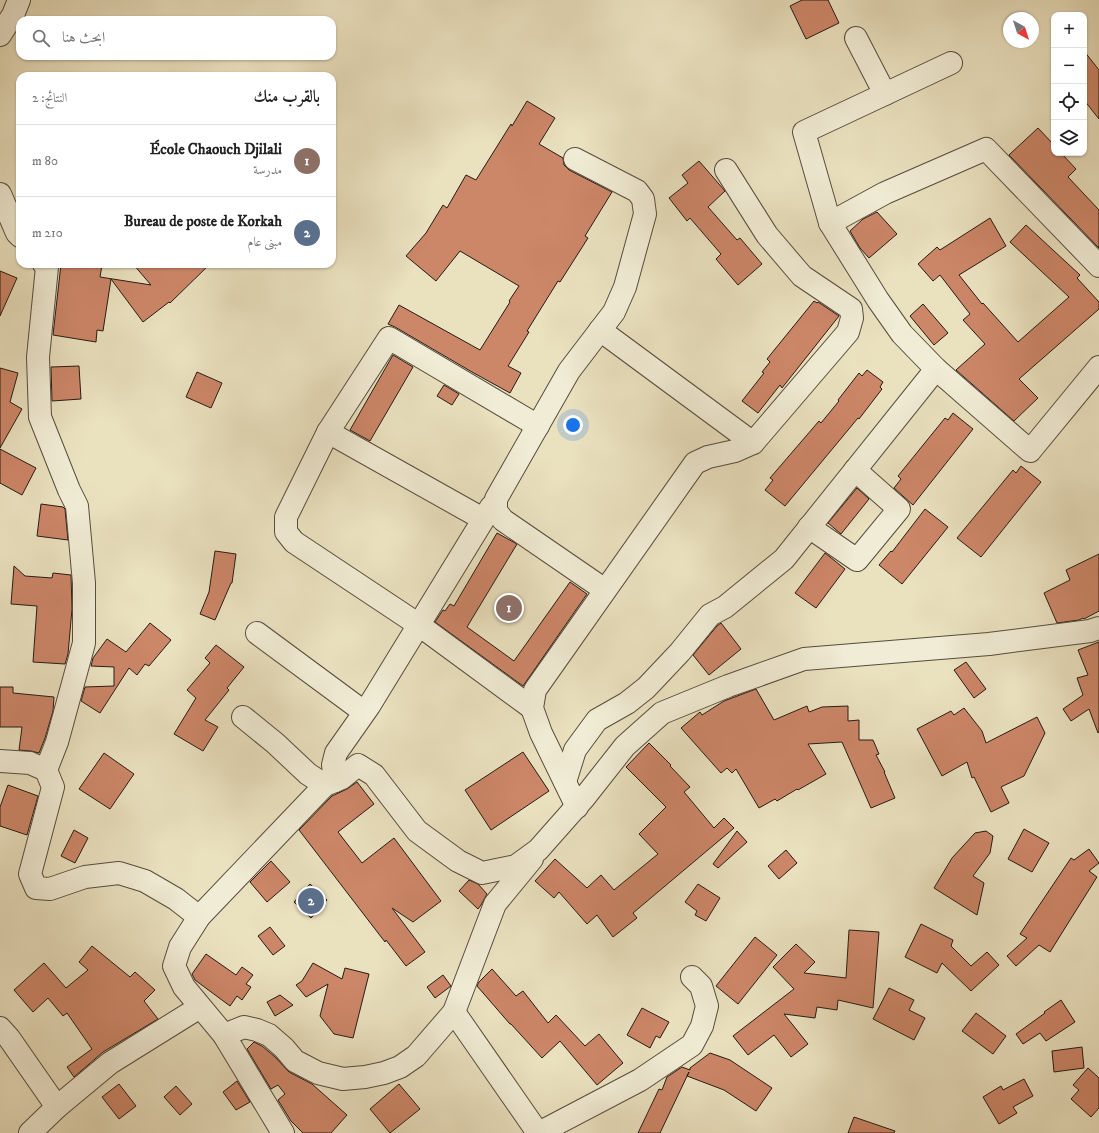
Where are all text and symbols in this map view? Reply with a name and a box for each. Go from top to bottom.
north arrow [1003,12,1039,48]
map controls [1051,12,1087,156]
button: + [1051,12,1087,48]
search box [16,16,336,60]
icon: search [30,27,52,49]
text: ابحث هنا [62,28,105,47]
button: − [1051,48,1087,84]
button: locate [1051,84,1087,120]
text: بالقرب منك [254,86,320,108]
text: النتائج: 2 [32,90,67,106]
button: layers [1051,120,1087,156]
text: École Chaouch Djilali [150,140,282,159]
text: 80 m [32,153,58,169]
text: 1 [305,153,309,169]
text: مدرسة [253,162,282,178]
text: Bureau de poste de Korkah [124,212,282,231]
text: 210 m [32,225,63,241]
text: 2 [304,225,310,241]
text: مبنى عام [248,234,282,250]
your location [563,415,583,435]
pin: 1 [496,593,522,623]
pin: 2 [298,886,324,916]

